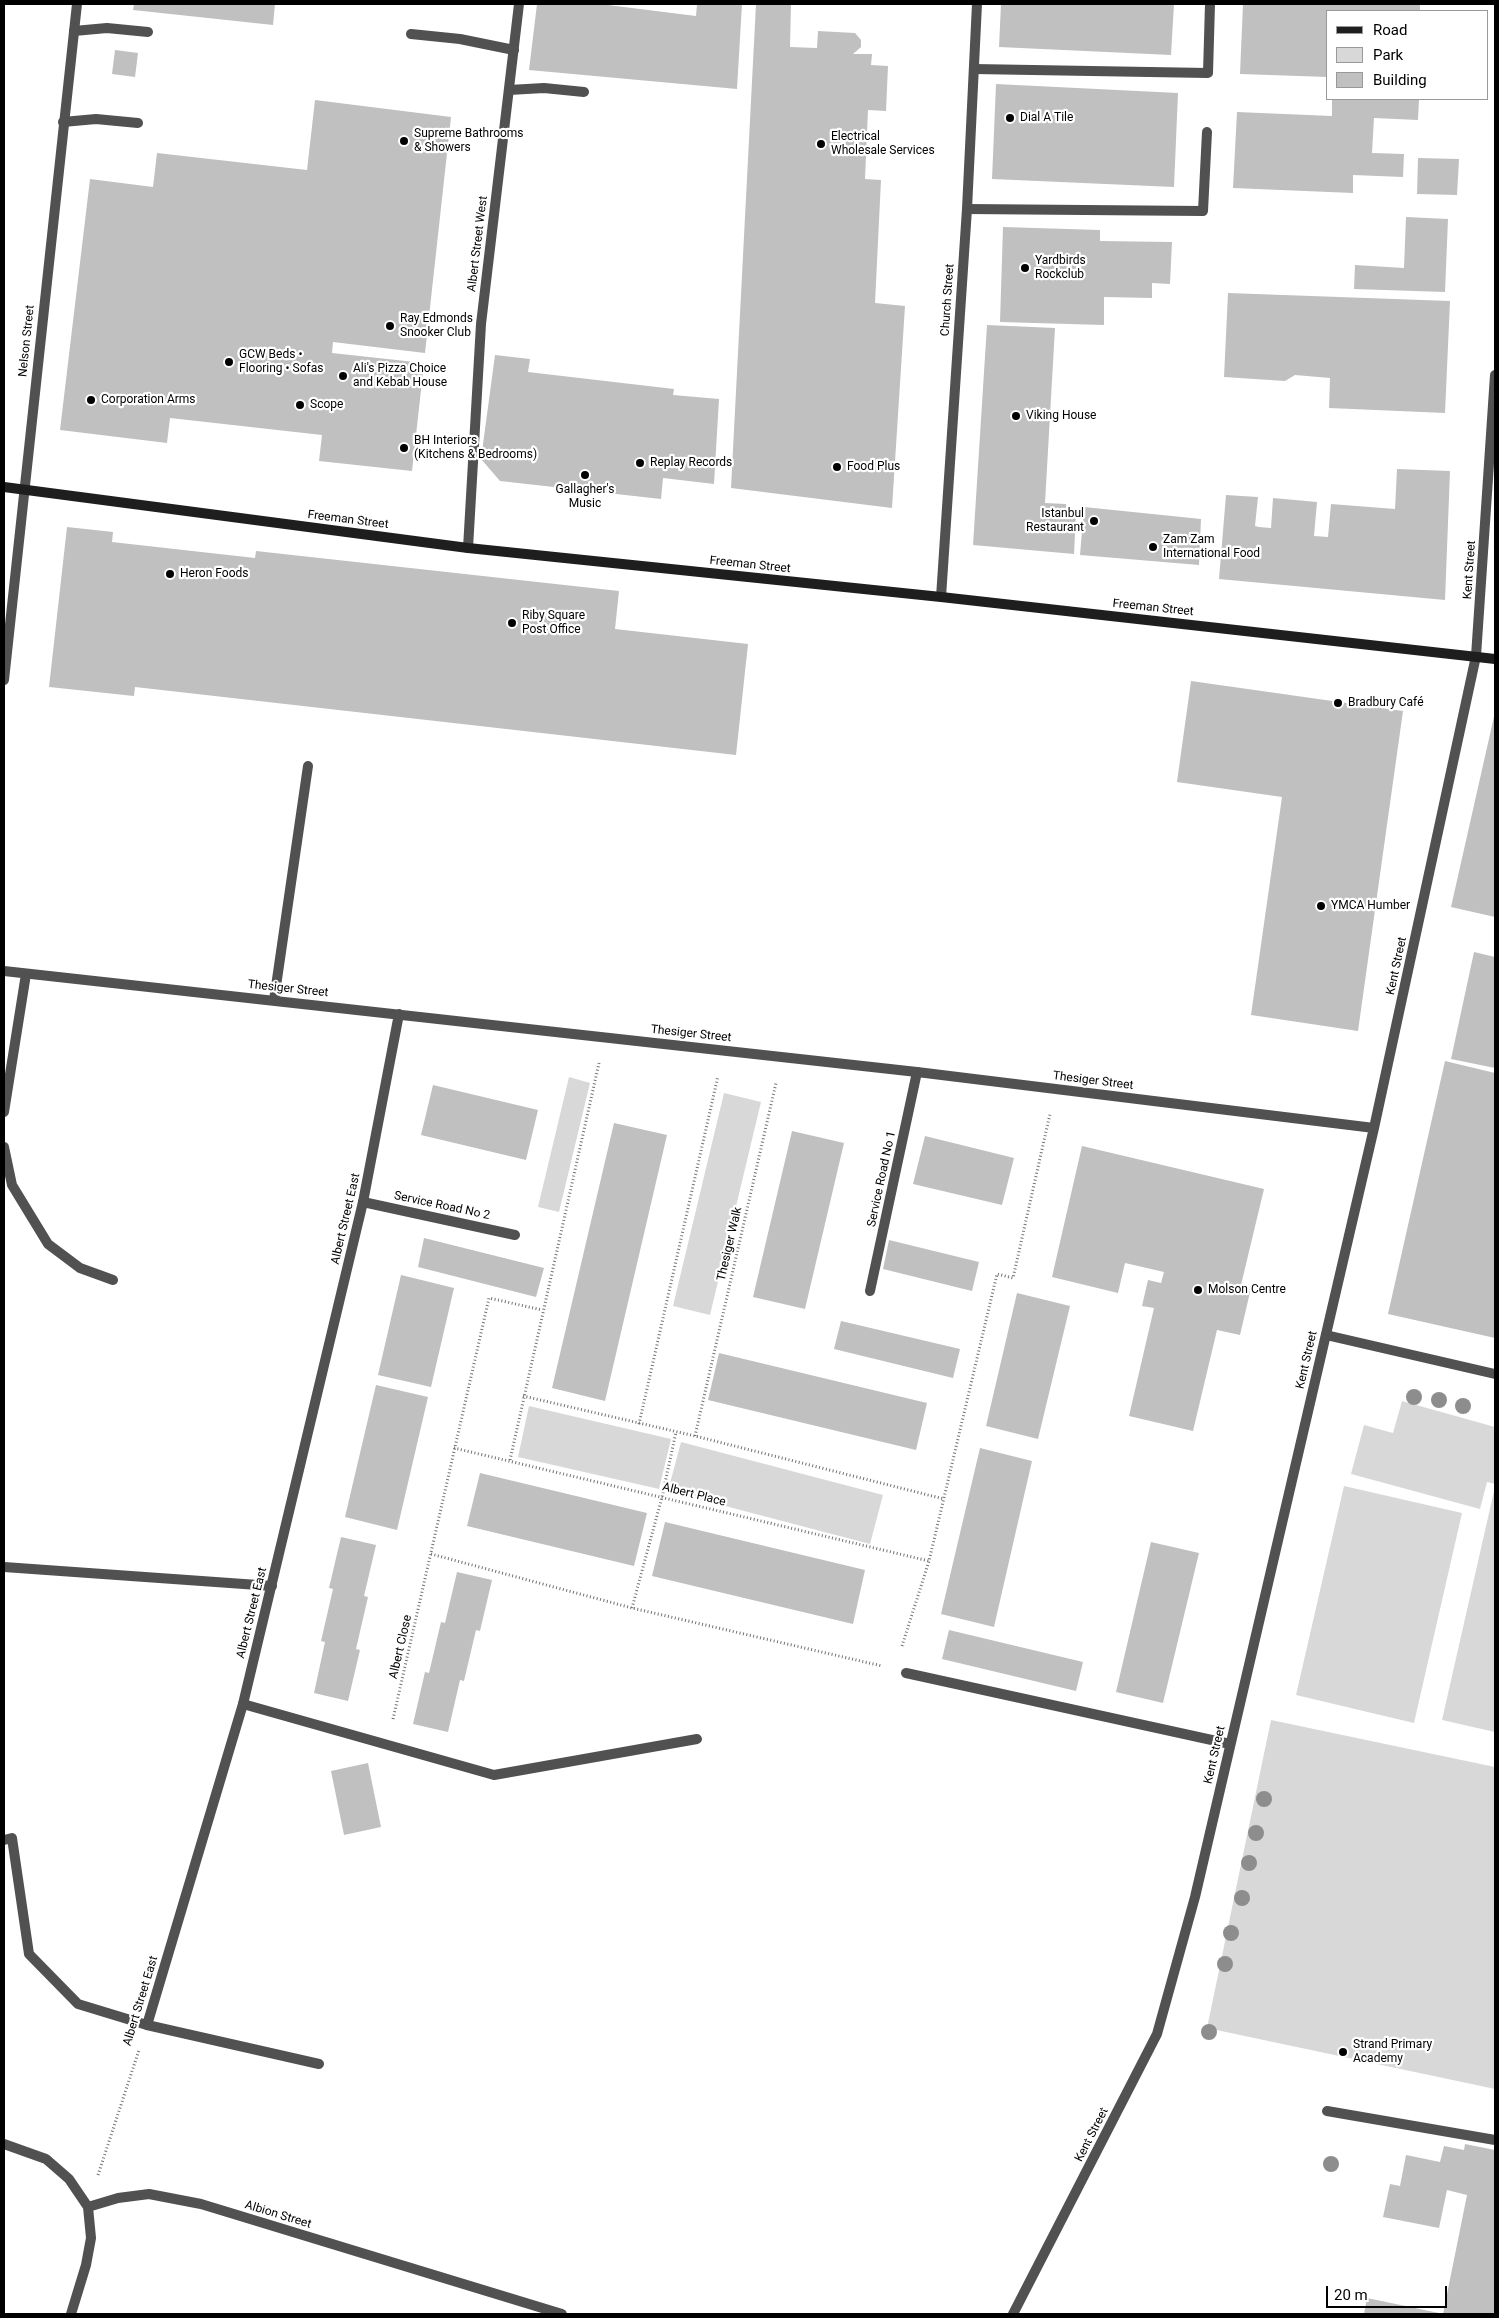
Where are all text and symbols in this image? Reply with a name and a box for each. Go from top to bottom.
legend [1326,10,1489,100]
text: Road [1373,21,1407,39]
text: Park [1373,46,1403,64]
text: Building [1373,71,1427,89]
place label: Dial A Tile [1020,111,1073,125]
marker: Dial A Tile [1004,112,1016,124]
place label: Supreme Bathrooms & Showers [414,127,524,155]
place label: Electrical Wholesale Services [831,130,935,158]
marker: Supreme Bathrooms & Showers [398,135,410,147]
marker: Electrical Wholesale Services [815,138,827,150]
street label: Albert Street West [465,195,491,293]
place label: Yardbirds Rockclub [1035,254,1086,282]
marker: Yardbirds Rockclub [1019,262,1031,274]
street label: Church Street [938,263,958,337]
street label: Nelson Street [16,304,38,378]
place label: Ray Edmonds Snooker Club [400,312,473,340]
marker: Ray Edmonds Snooker Club [384,320,396,332]
place label: GCW Beds • Flooring • Sofas [239,348,323,376]
marker: GCW Beds • Flooring • Sofas [223,356,235,368]
place label: Ali's Pizza Choice and Kebab House [353,362,447,390]
marker: Ali's Pizza Choice and Kebab House [337,370,349,382]
place label: Corporation Arms [101,393,196,407]
marker: Corporation Arms [85,394,97,406]
place label: Scope [310,398,343,412]
marker: Scope [294,399,306,411]
place label: Viking House [1026,409,1096,423]
marker: Viking House [1010,410,1022,422]
place label: BH Interiors (Kitchens & Bedrooms) [414,434,537,462]
marker: BH Interiors (Kitchens & Bedrooms) [398,442,410,454]
place label: Replay Records [650,456,732,470]
marker: Replay Records [634,457,646,469]
place label: Food Plus [847,460,900,474]
marker: Food Plus [831,461,843,473]
marker: Gallagher's Music [579,469,591,481]
place label: Gallagher's Music [556,483,614,511]
place label: Istanbul Restaurant [1026,507,1084,535]
street label: Freeman Street [307,508,389,532]
marker: Istanbul Restaurant [1088,515,1100,527]
place label: Zam Zam International Food [1163,533,1260,561]
street label: Kent Street [1461,540,1479,600]
marker: Zam Zam International Food [1147,541,1159,553]
street label: Freeman Street [709,554,791,576]
place label: Heron Foods [180,567,248,581]
marker: Heron Foods [164,568,176,580]
street label: Freeman Street [1112,597,1194,619]
place label: Riby Square Post Office [522,609,585,637]
marker: Riby Square Post Office [506,617,518,629]
place label: Bradbury Café [1348,696,1424,710]
marker: Bradbury Café [1332,697,1344,709]
place label: YMCA Humber [1331,899,1410,913]
marker: YMCA Humber [1315,900,1327,912]
street label: Kent Street [1384,936,1410,996]
street label: Thesiger Street [247,978,329,1000]
street label: Thesiger Street [650,1023,732,1045]
street label: Thesiger Street [1052,1069,1134,1093]
street label: Service Road No 1 [865,1130,899,1228]
street label: Albert Street East [329,1172,363,1266]
street label: Service Road No 2 [393,1189,491,1223]
street label: Thesiger Walk [715,1206,745,1282]
place label: Molson Centre [1208,1283,1286,1297]
marker: Molson Centre [1192,1284,1204,1296]
street label: Kent Street [1293,1330,1321,1390]
street label: Albert Place [661,1480,727,1510]
street label: Albert Street East [234,1566,270,1660]
street label: Albert Close [387,1614,415,1680]
street label: Kent Street [1201,1725,1229,1785]
street label: Albert Street East [120,1954,162,2048]
place label: Strand Primary Academy [1353,2038,1432,2066]
marker: Strand Primary Academy [1337,2046,1349,2058]
street label: Kent Street [1072,2105,1112,2165]
street label: Albion Street [243,2198,313,2232]
scale bar [1329,2276,1450,2308]
text: 20 m [1334,2286,1368,2304]

